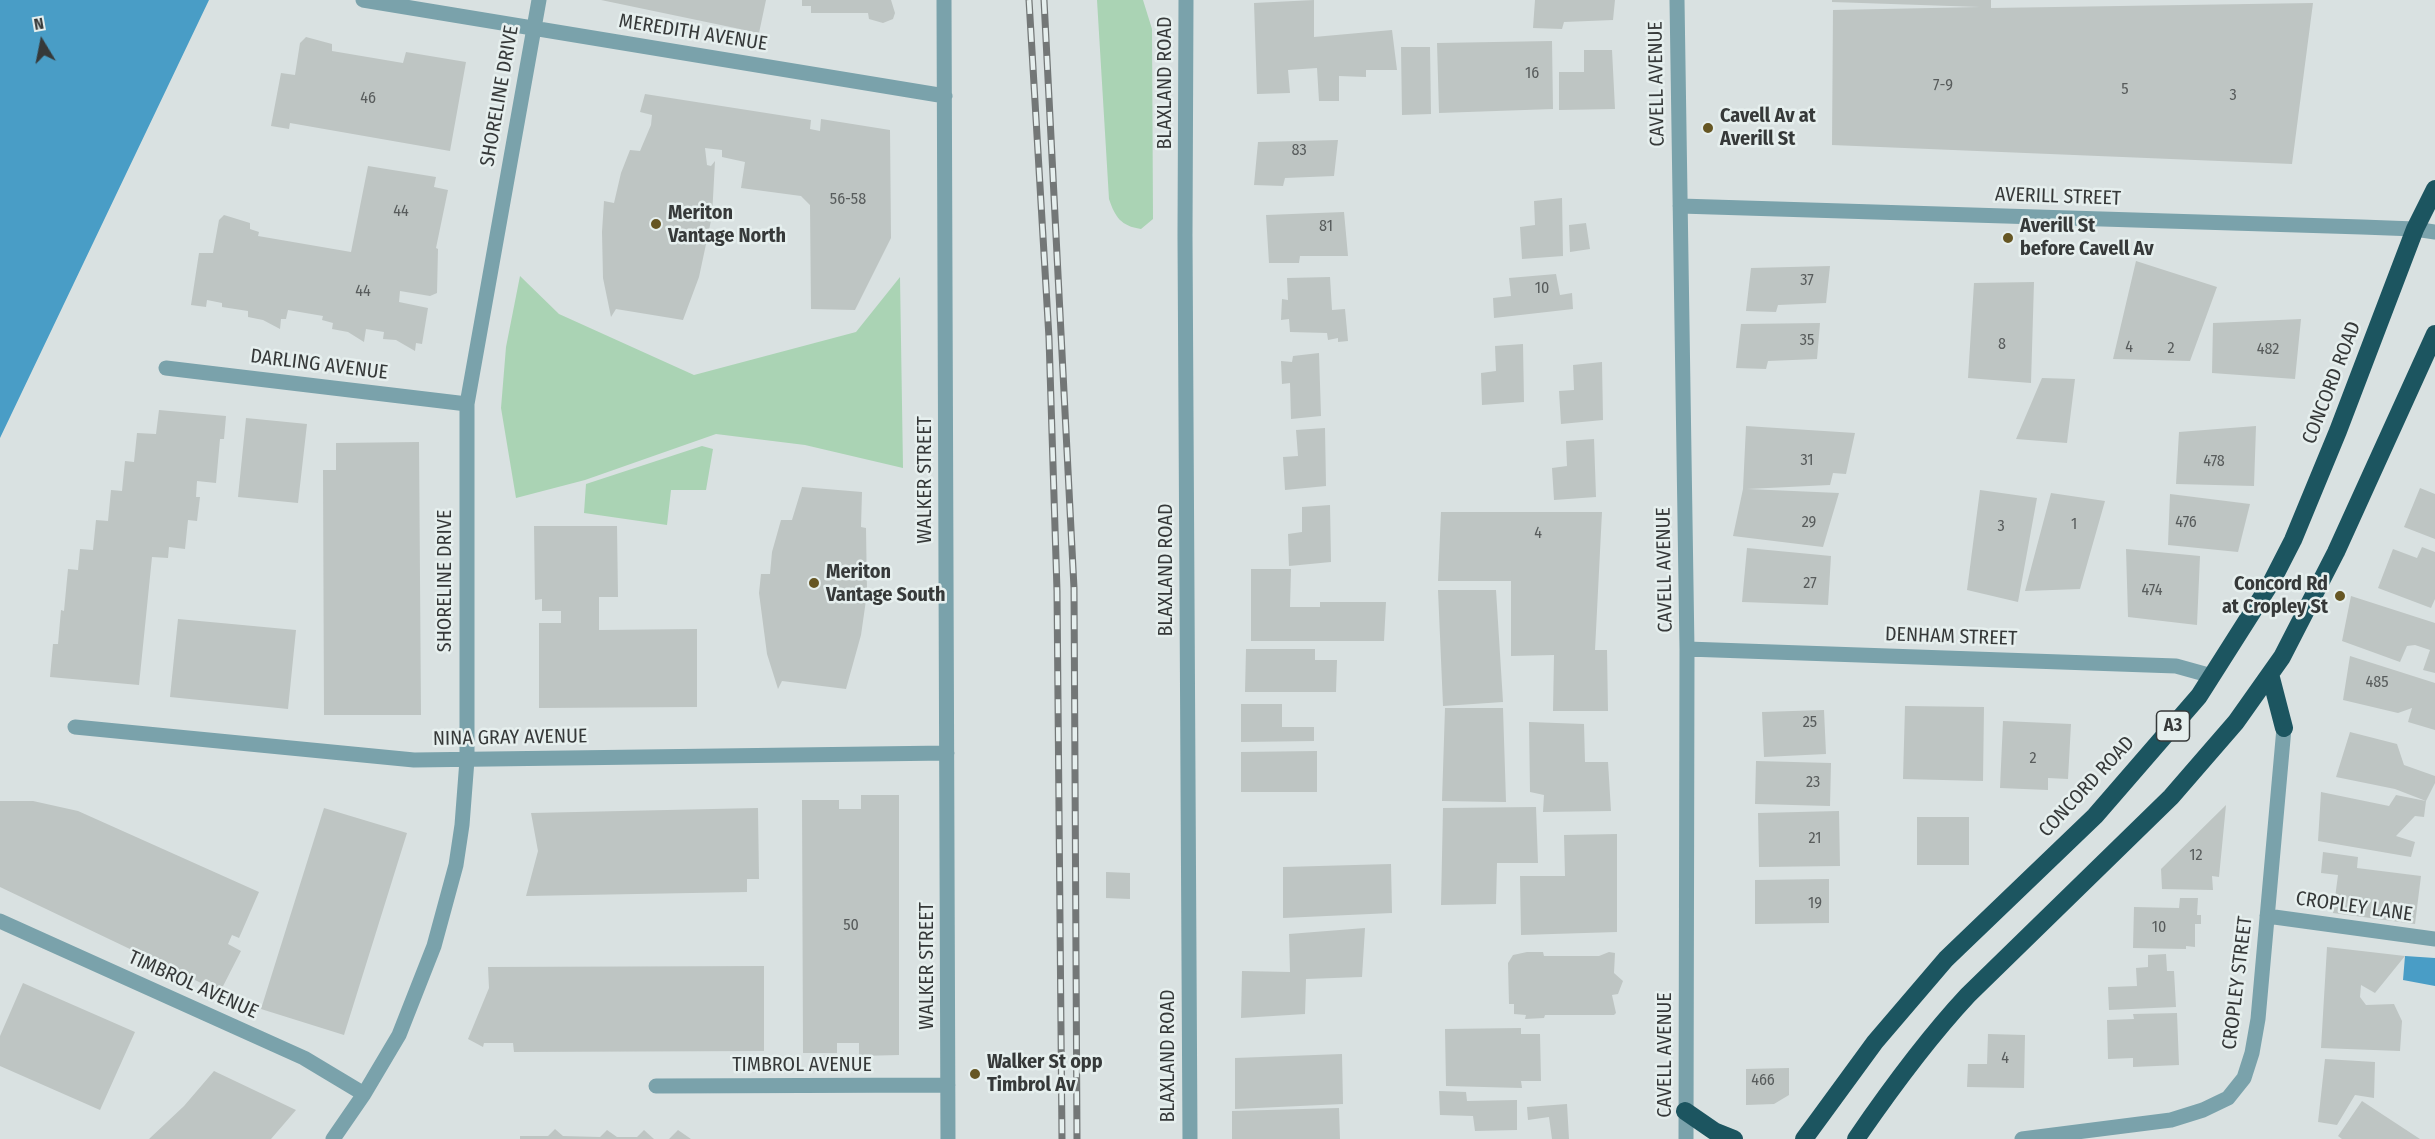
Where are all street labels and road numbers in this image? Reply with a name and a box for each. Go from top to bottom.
street label: MEREDITH AVENUE [617,9,769,57]
street label: BLAXLAND ROAD [1153,16,1177,150]
street label: CAVELL AVENUE [1644,21,1670,147]
street label: SHORELINE DRIVE [476,24,524,168]
street label: AVERILL STREET [1995,183,2121,211]
street label: CONCORD ROAD [2298,318,2366,448]
street label: DARLING AVENUE [249,345,389,385]
street label: WALKER STREET [913,416,937,544]
street label: BLAXLAND ROAD [1154,503,1178,637]
street label: CAVELL AVENUE [1652,507,1678,633]
street label: SHORELINE DRIVE [433,510,457,652]
street label: DENHAM STREET [1884,623,2018,651]
road number: A3 [2156,711,2190,741]
street label: NINA GRAY AVENUE [433,725,587,751]
street label: CONCORD ROAD [2034,732,2140,842]
street label: CROPLEY LANE [2294,887,2414,927]
street label: WALKER STREET [915,902,939,1030]
street label: CROPLEY STREET [2218,915,2258,1051]
street label: TIMBROL AVENUE [124,946,262,1024]
street label: BLAXLAND ROAD [1156,989,1180,1123]
street label: CAVELL AVENUE [1653,992,1677,1118]
street label: TIMBROL AVENUE [732,1053,872,1077]

